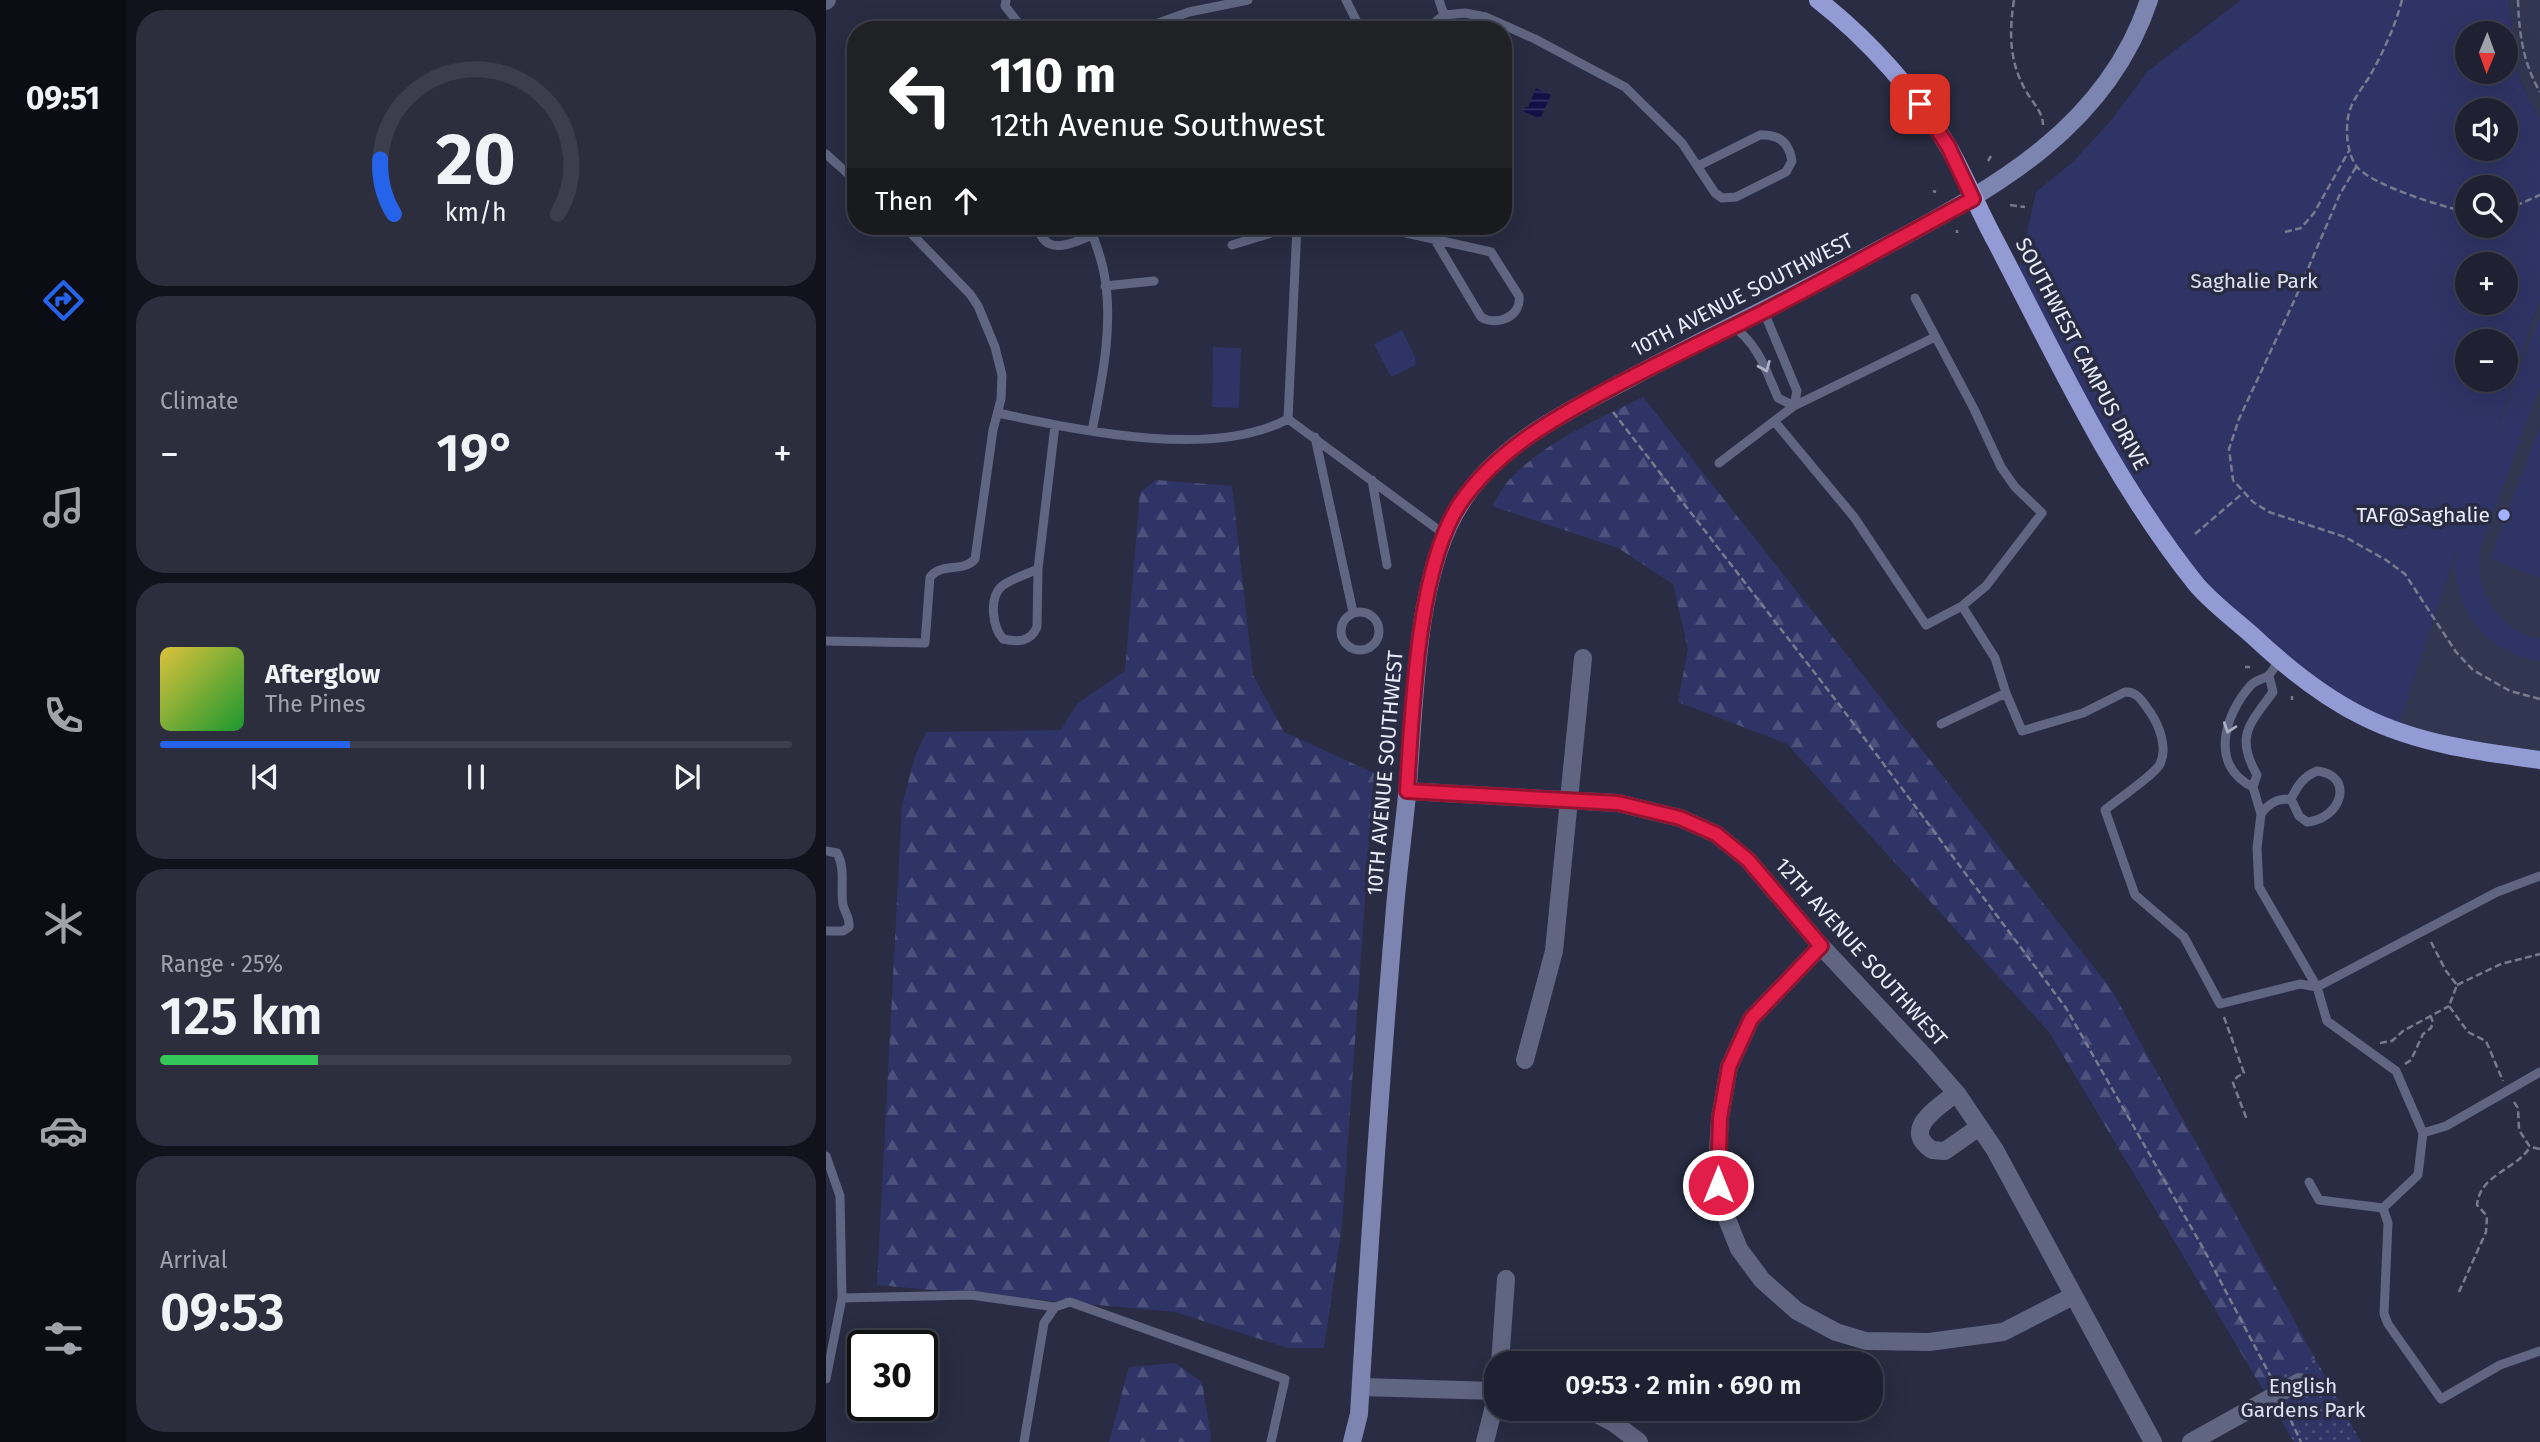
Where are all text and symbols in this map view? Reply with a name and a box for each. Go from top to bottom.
north arrow [2455,21,2518,84]
map controls [2455,21,2518,392]
text: 110 m [990,46,1116,105]
icon: left [875,49,966,140]
pin [1890,74,1950,134]
text: 09:51 [26,79,100,117]
icon: arrive [1901,85,1939,123]
button: sound [2455,98,2518,161]
text: 12th Avenue Southwest [990,106,1325,144]
text: 20 [436,117,516,204]
button: search [2455,175,2518,238]
icon: ahead [947,182,985,220]
text: Then [875,186,933,217]
text: km/h [445,198,507,228]
street label: 10TH AVENUE SOUTHWEST [1627,228,1858,362]
street label: SOUTHWEST CAMPUS DRIVE [2010,233,2154,475]
button: + [2455,252,2518,315]
park label: Saghalie Park [2190,268,2318,294]
icon: directions [39,276,88,325]
button: − [2455,329,2518,392]
one-way arrow [1756,360,1770,372]
text: Climate [160,387,239,415]
text: 19° [436,422,516,485]
text: − [160,431,179,477]
text: + [773,431,792,477]
icon: music [39,483,88,532]
place label: TAF@Saghalie [2356,502,2490,528]
marker: TAF@Saghalie [2496,507,2512,523]
street label: 10TH AVENUE SOUTHWEST [1361,649,1409,897]
text: Afterglow [265,659,380,690]
text: The Pines [265,690,366,718]
icon: phone [39,691,88,740]
one-way arrow [2223,721,2237,733]
icon: previous [246,758,284,796]
icon: pause [457,758,495,796]
icon: next [668,758,706,796]
street label: 12TH AVENUE SOUTHWEST [1769,852,1953,1052]
icon: climate [39,899,88,948]
text: Range · 25% [160,950,283,978]
text: 125 km [160,985,323,1048]
icon: car [39,1106,88,1155]
position arrow [1681,1148,1755,1222]
text: Arrival [160,1246,227,1274]
text: 09:53 [160,1281,285,1344]
icon: filters [39,1314,88,1363]
speed limit sign: 30 [847,1330,938,1421]
text: 09:53 · 2 min · 690 m [1565,1370,1802,1401]
park label: English Gardens Park [2240,1373,2366,1423]

